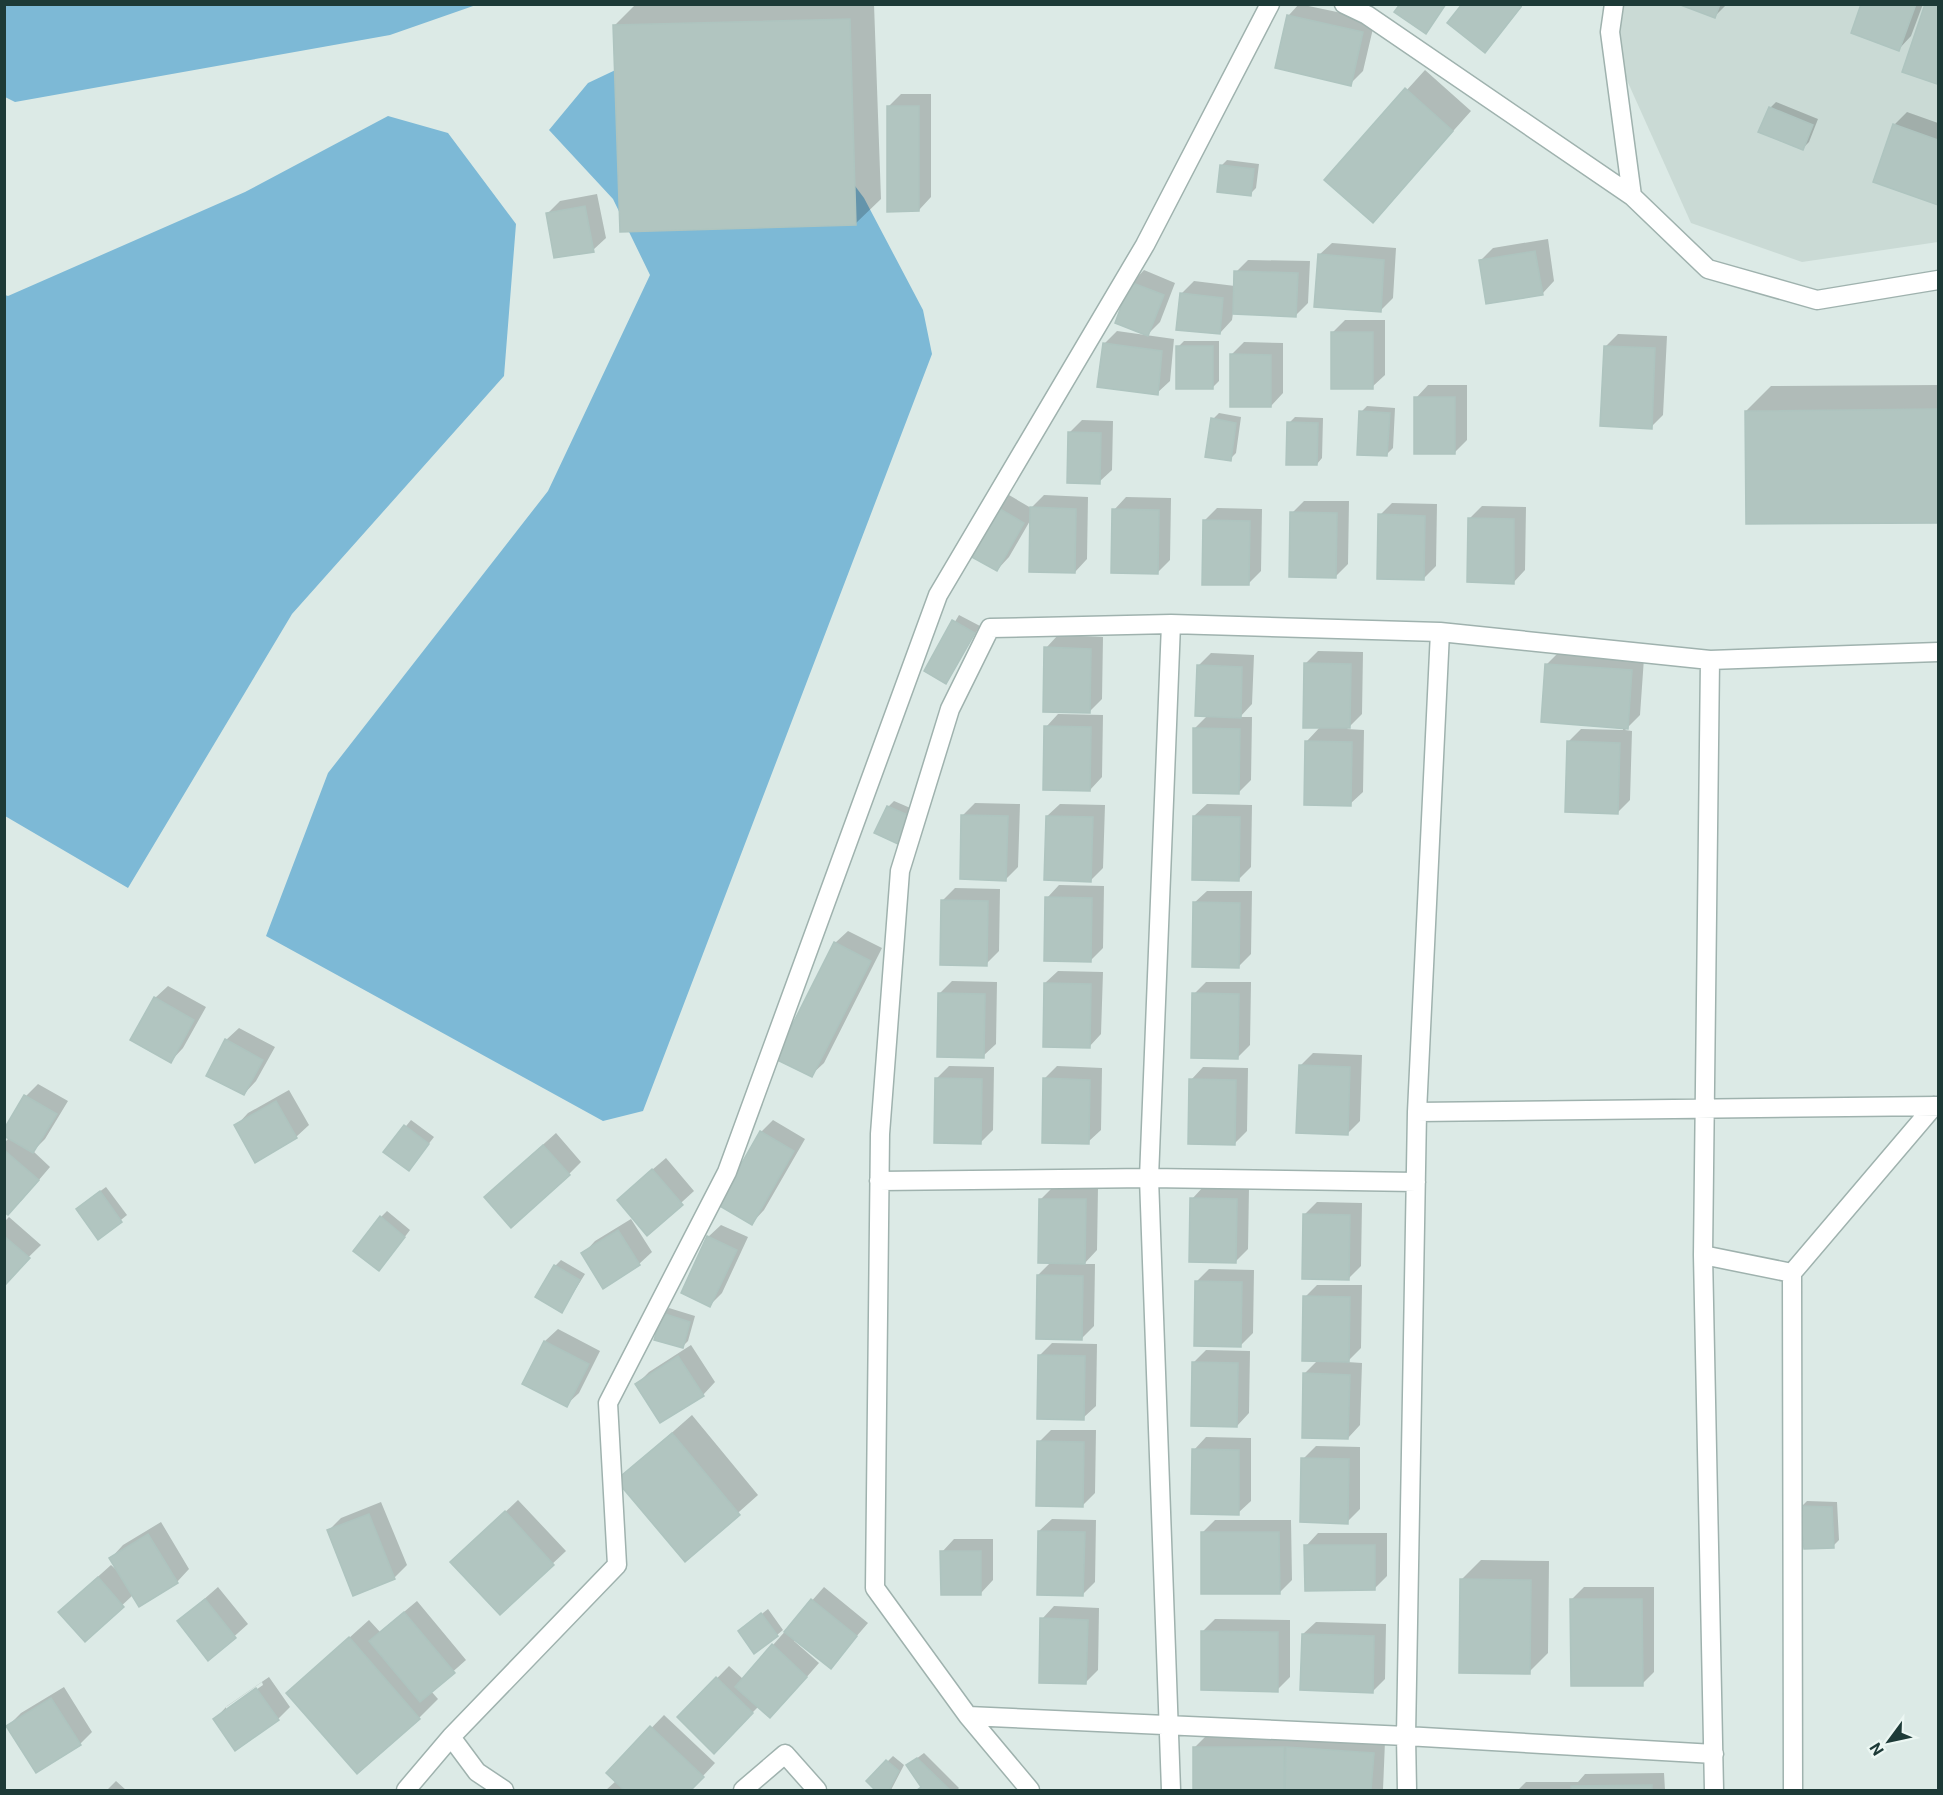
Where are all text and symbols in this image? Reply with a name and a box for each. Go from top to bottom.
north arrow [1859,1711,1919,1771]
text: N [1866,1739,1888,1759]

